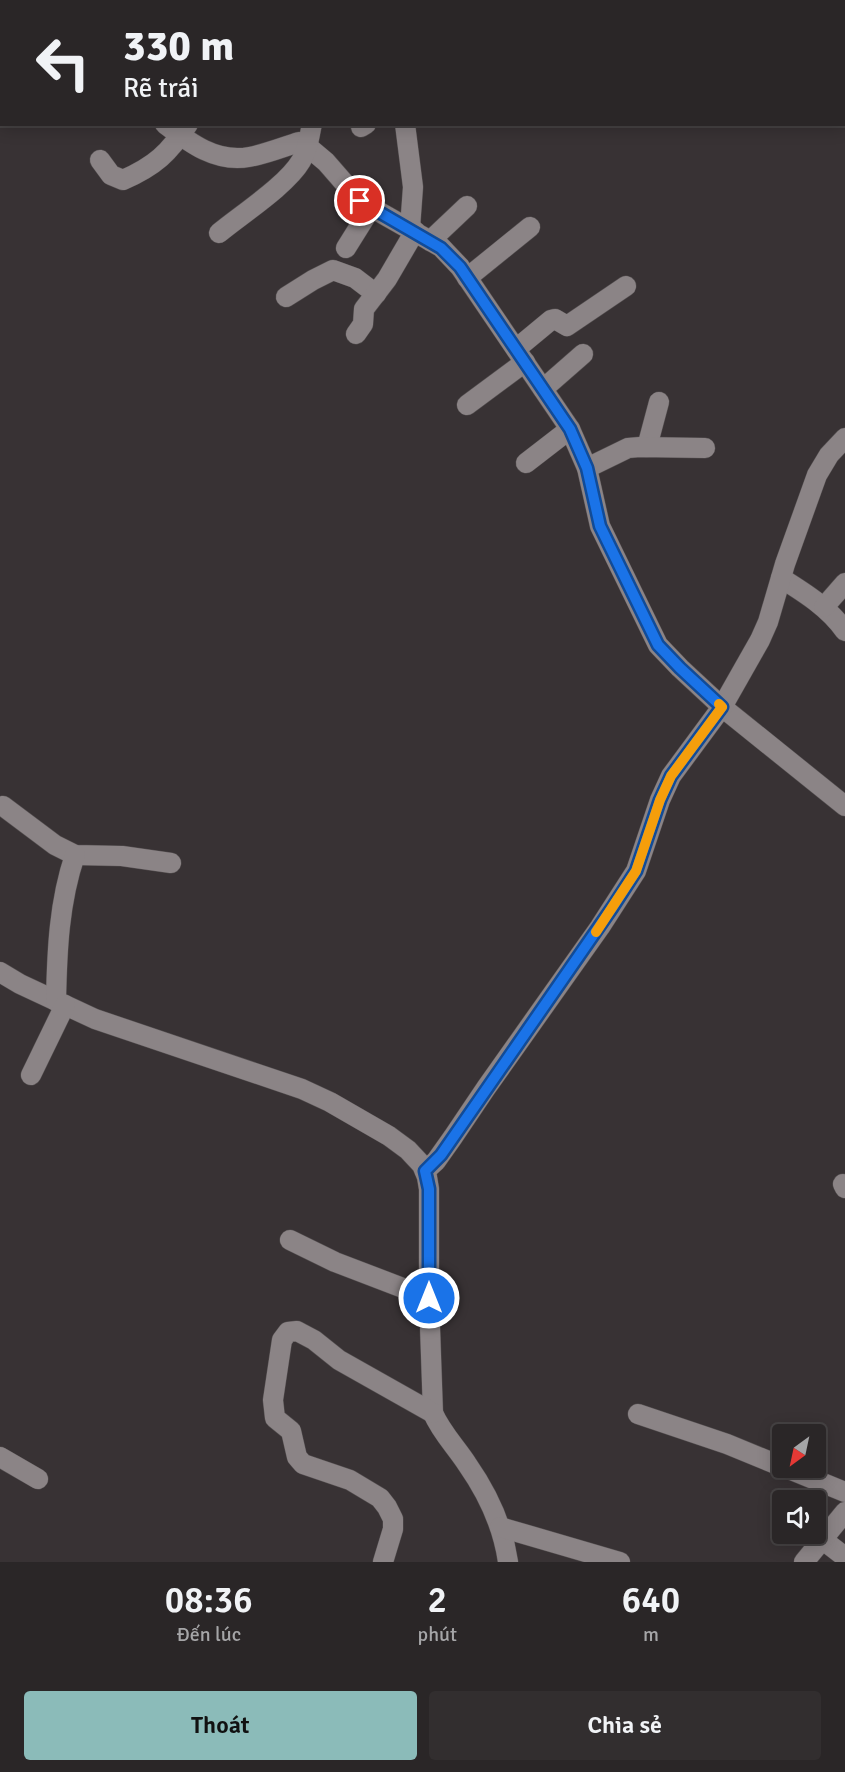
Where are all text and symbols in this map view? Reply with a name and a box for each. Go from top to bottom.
text: 330 m [123,21,234,72]
icon: left [24,24,102,102]
text: Rẽ trái [123,72,199,105]
pin [334,175,385,226]
icon: arrive [343,184,376,217]
position arrow [397,1266,461,1330]
north arrow [772,1424,826,1478]
map controls [772,1424,826,1544]
button: sound [772,1490,826,1544]
text: 08:36 [165,1578,253,1623]
text: 2 [428,1578,447,1623]
text: 640 [622,1578,680,1623]
text: Đến lúc [177,1622,241,1647]
text: phút [418,1622,457,1647]
text: m [643,1622,659,1647]
button: Thoát [24,1691,417,1760]
button: Chia sẻ [429,1691,821,1760]

